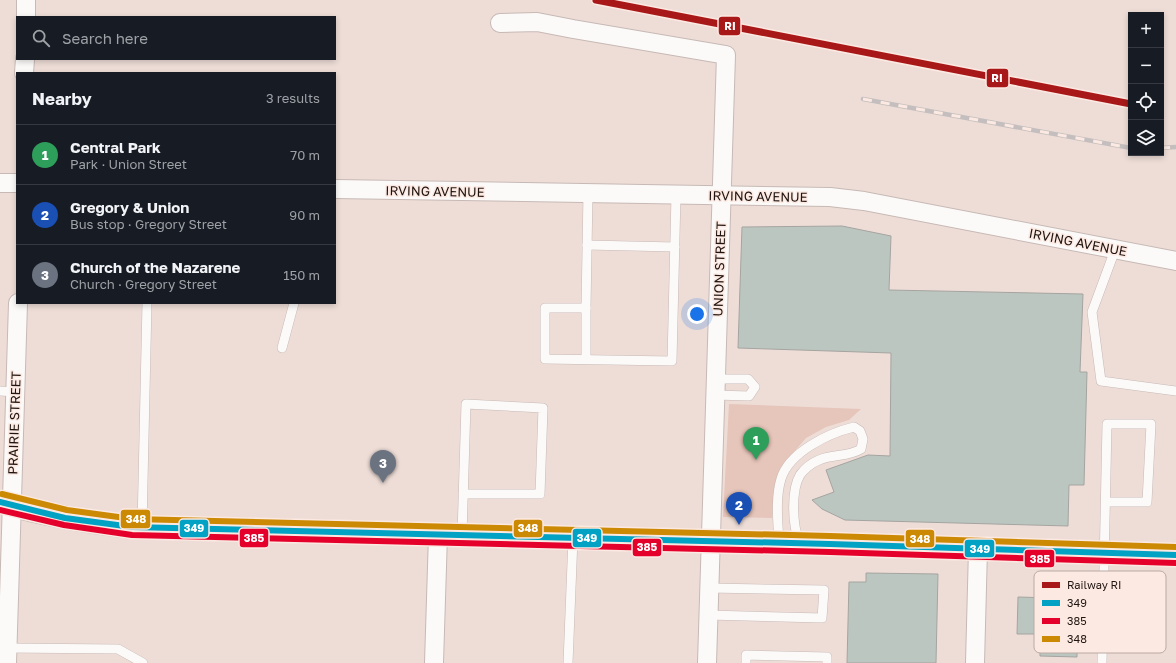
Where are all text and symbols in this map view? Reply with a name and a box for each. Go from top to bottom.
map controls [1128,12,1164,156]
button: + [1128,12,1164,48]
search box [16,16,336,60]
line badge: RI [718,16,741,36]
text: RI [724,19,736,32]
icon: search [30,27,52,49]
text: Search here [62,29,148,47]
button: − [1128,48,1164,84]
line badge: RI [986,68,1009,88]
text: RI [991,71,1003,84]
button: locate [1128,84,1164,120]
text: Nearby [32,88,92,109]
text: 3 results [266,90,320,106]
button: layers [1128,120,1164,156]
text: Central Park [70,138,161,156]
text: 1 [42,147,48,163]
text: 70 m [290,147,320,163]
text: Park · Union Street [70,156,187,172]
street label: IRVING AVENUE [385,182,485,200]
street label: IRVING AVENUE [708,187,808,205]
text: Gregory & Union [70,198,189,216]
text: 2 [41,207,49,223]
text: 90 m [289,207,320,223]
text: Bus stop · Gregory Street [70,216,227,232]
street label: UNION STREET [709,221,729,317]
street label: IRVING AVENUE [1028,225,1128,259]
text: Church of the Nazarene [70,258,240,276]
text: 3 [41,267,49,283]
text: 150 m [283,267,320,283]
text: Church · Gregory Street [70,276,217,292]
your location [687,304,707,324]
street label: PRAIRIE STREET [4,371,24,475]
pin: 1 [743,427,769,460]
pin: 3 [370,450,396,483]
pin: 2 [726,492,752,525]
line badge: 348 [120,509,151,529]
text: 348 [126,512,146,525]
line badge: 349 [179,519,209,538]
line badge: 348 [513,519,543,538]
text: 349 [184,521,204,534]
text: 348 [518,521,538,534]
line badge: 385 [239,528,269,548]
line badge: 349 [572,528,602,548]
line badge: 348 [905,529,935,548]
text: 385 [244,531,265,544]
text: 349 [577,531,597,544]
text: 348 [910,532,930,545]
line badge: 385 [632,538,662,557]
line badge: 349 [964,539,995,558]
text: 385 [637,540,658,553]
text: 349 [970,542,990,555]
line badge: 385 [1024,549,1055,568]
text: 385 [1030,552,1051,565]
legend [1034,571,1166,653]
text: Railway RI [1067,578,1121,591]
text: 349 [1067,596,1087,609]
text: 385 [1067,614,1087,627]
text: 348 [1067,632,1087,645]

